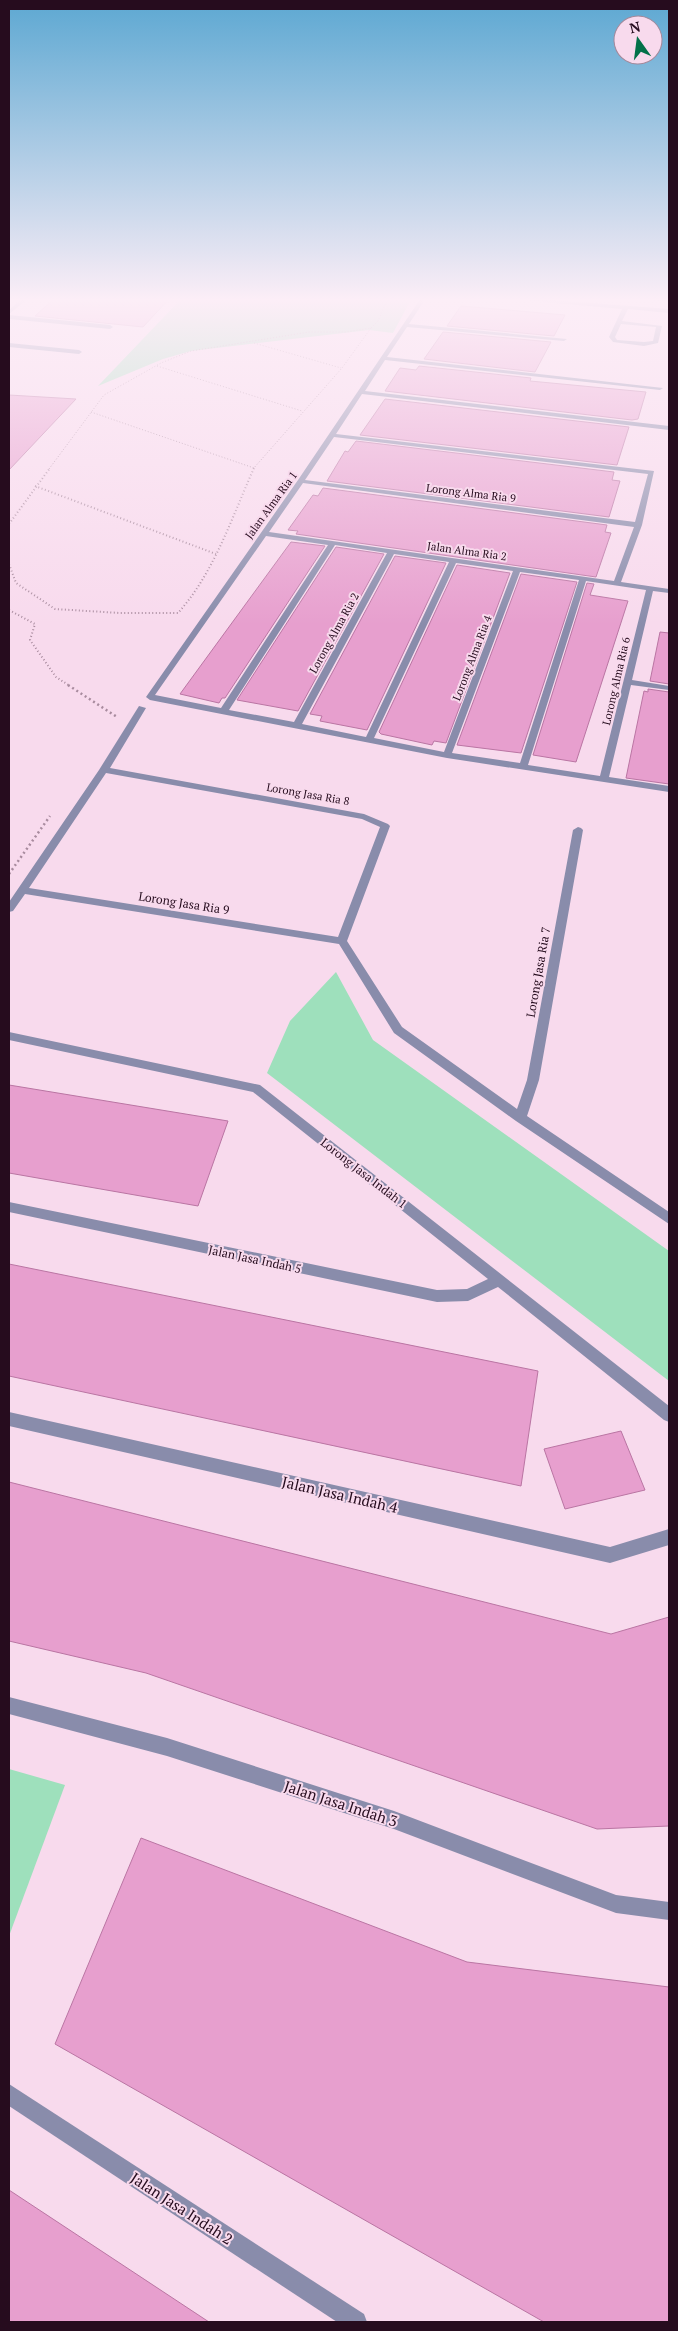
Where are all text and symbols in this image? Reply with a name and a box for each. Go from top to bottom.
north arrow [613,15,663,65]
text: N [627,16,643,37]
street label: Jalan Alma Ria 1 [242,468,300,542]
street label: Lorong Alma Ria 9 [425,481,517,505]
street label: Jalan Alma Ria 2 [426,538,508,564]
street label: Lorong Alma Ria 2 [306,590,362,676]
street label: Lorong Alma Ria 4 [449,613,495,703]
street label: Lorong Alma Ria 6 [599,635,633,727]
street label: Lorong Jasa Ria 8 [265,780,351,808]
street label: Lorong Jasa Ria 9 [138,888,230,918]
street label: Lorong Jasa Ria 7 [523,926,553,1018]
street label: Lorong Jasa Indah 1 [318,1135,410,1211]
street label: Jalan Jasa Indah 5 [207,1242,303,1276]
street label: Jalan Jasa Indah 4 [280,1471,400,1517]
street label: Jalan Jasa Indah 3 [282,1775,400,1831]
street label: Jalan Jasa Indah 2 [127,2167,237,2249]

